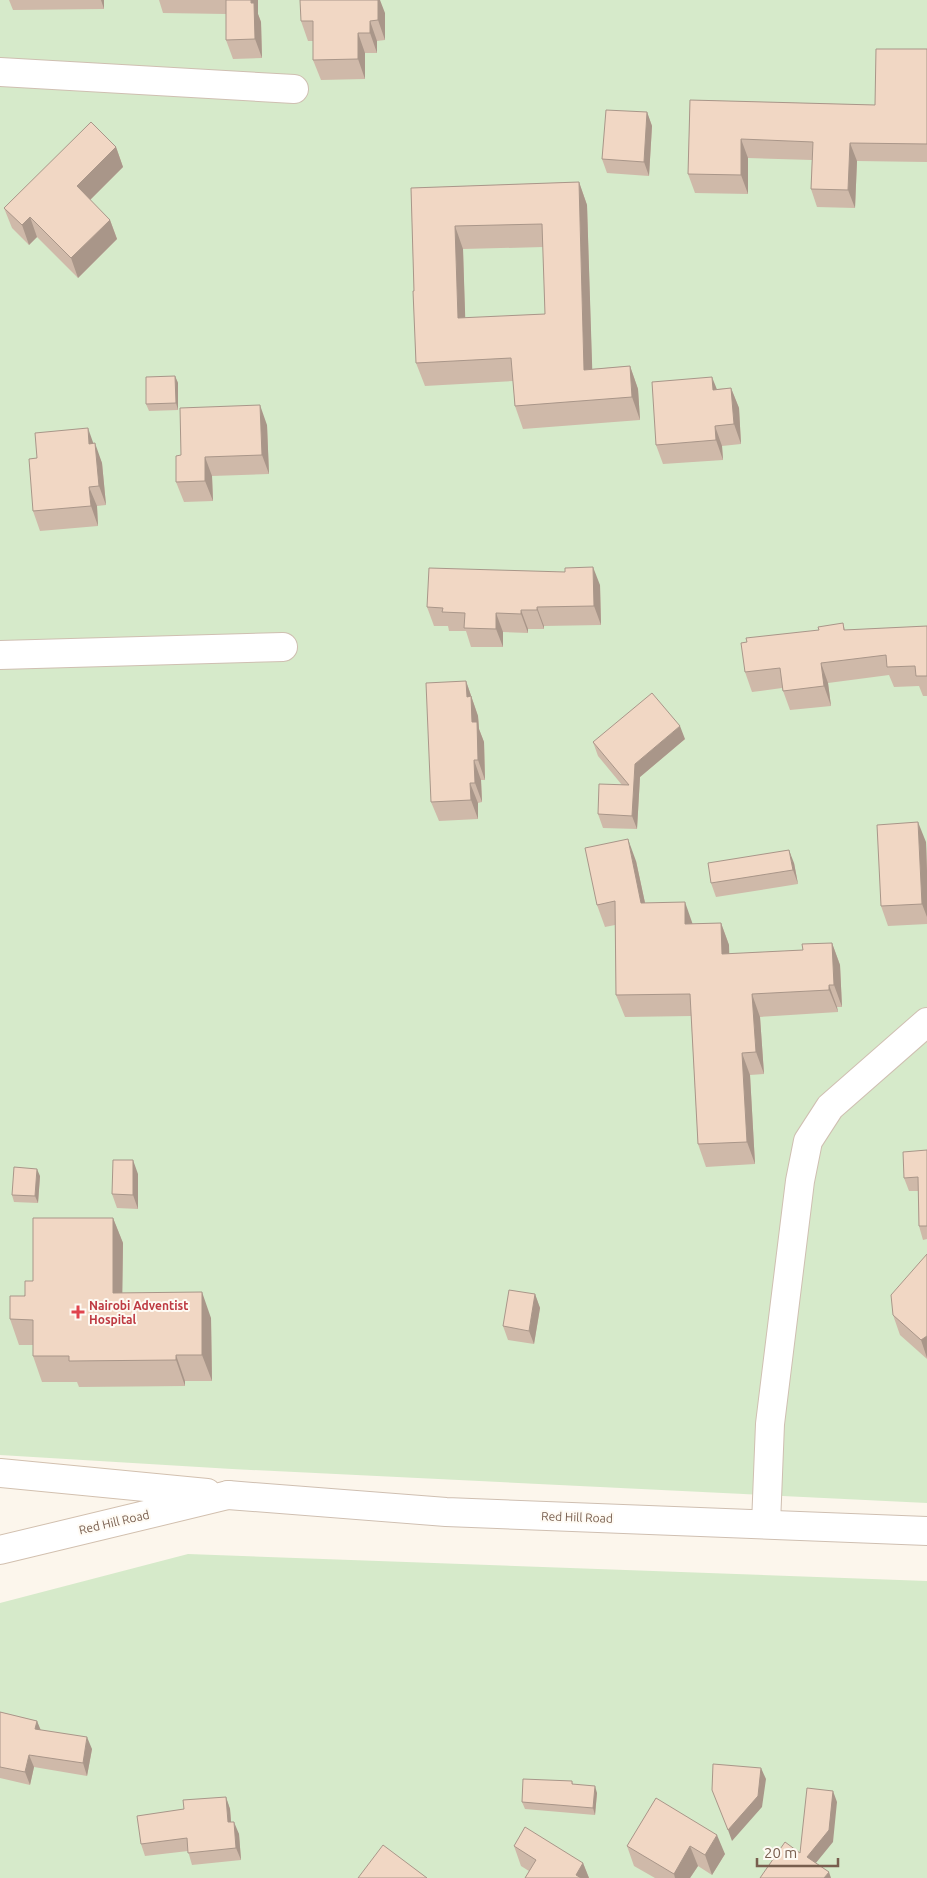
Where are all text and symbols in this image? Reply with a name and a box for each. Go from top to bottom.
place label: Nairobi Adventist Hospital [89,1299,188,1326]
marker: Nairobi Adventist Hospital [71,1305,85,1319]
street label: Red Hill Road [78,1508,150,1536]
street label: Red Hill Road [541,1509,613,1525]
scale bar [757,1836,838,1868]
text: 20 m [764,1844,797,1861]

